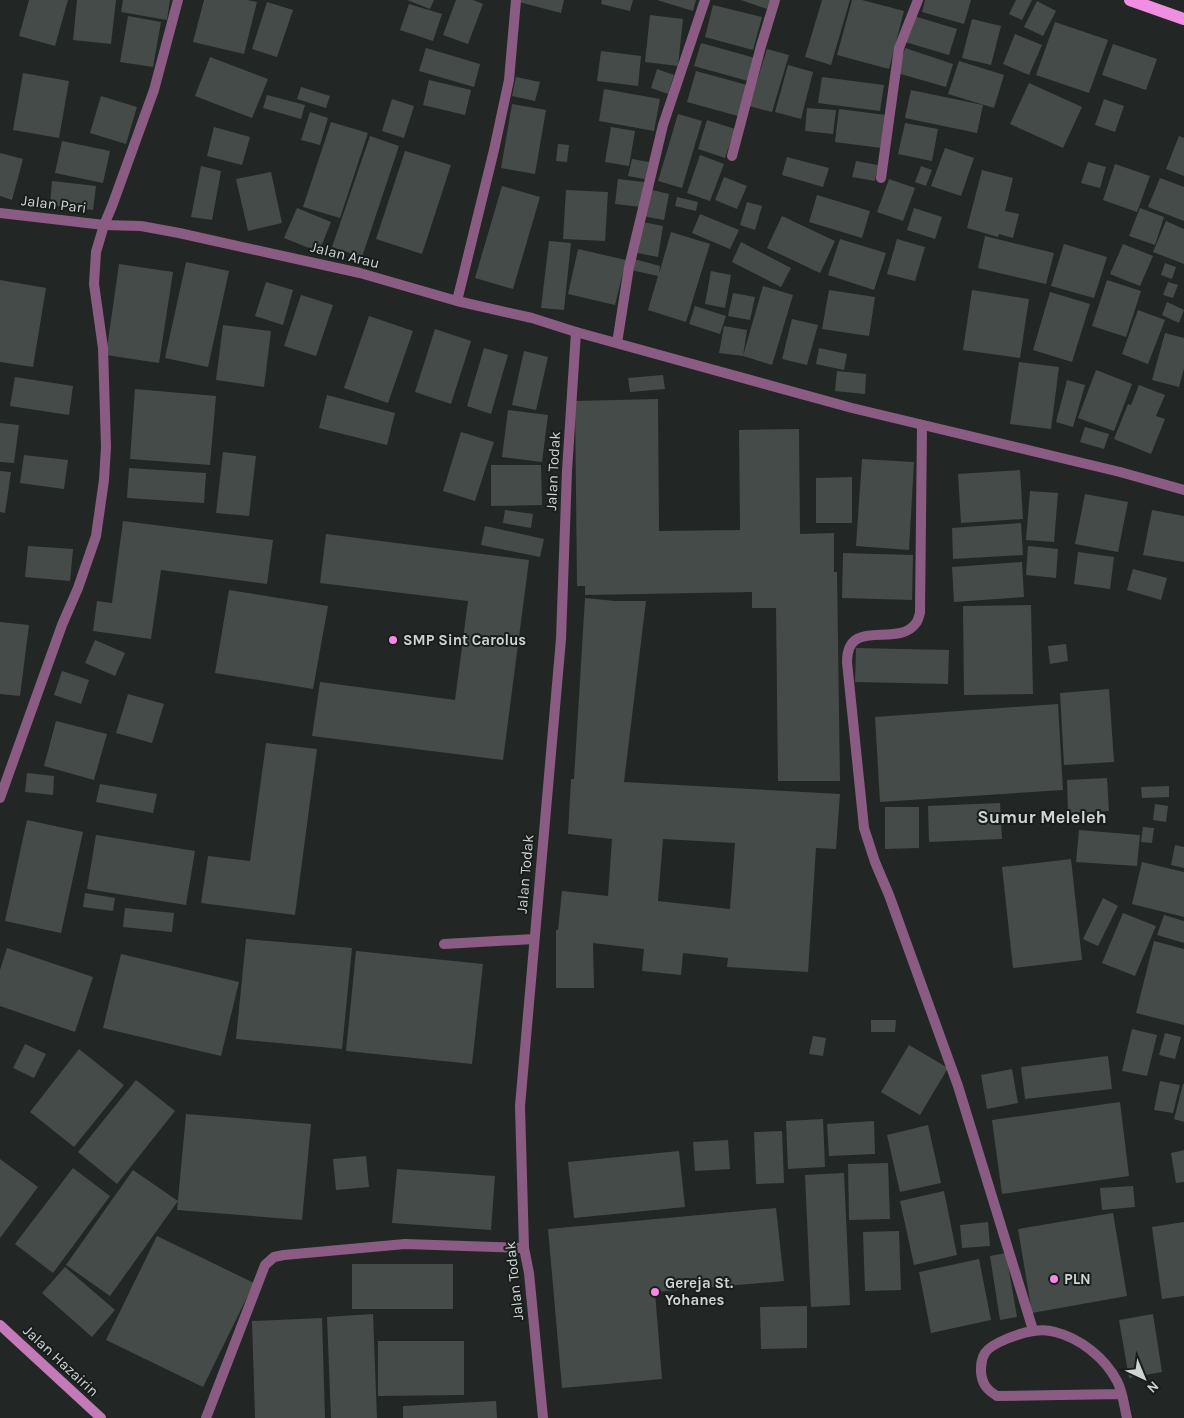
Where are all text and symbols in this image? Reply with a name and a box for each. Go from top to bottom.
street label: Jalan Pari [20,191,88,217]
street label: Jalan Arau [308,238,382,272]
street label: Jalan Todak [542,431,564,511]
place label: SMP Sint Carolus [403,631,526,649]
marker: SMP Sint Carolus [387,634,399,646]
district label: Sumur Meleleh [977,806,1107,828]
street label: Jalan Todak [513,834,537,914]
street label: Jalan Todak [501,1241,527,1321]
place label: PLN [1064,1270,1091,1288]
marker: PLN [1048,1273,1060,1285]
place label: Gereja St. Yohanes [665,1274,733,1309]
marker: Gereja St. Yohanes [649,1286,661,1298]
street label: Jalan Hazairin [20,1322,102,1400]
north arrow [1119,1353,1169,1403]
text: N [1143,1377,1162,1397]

